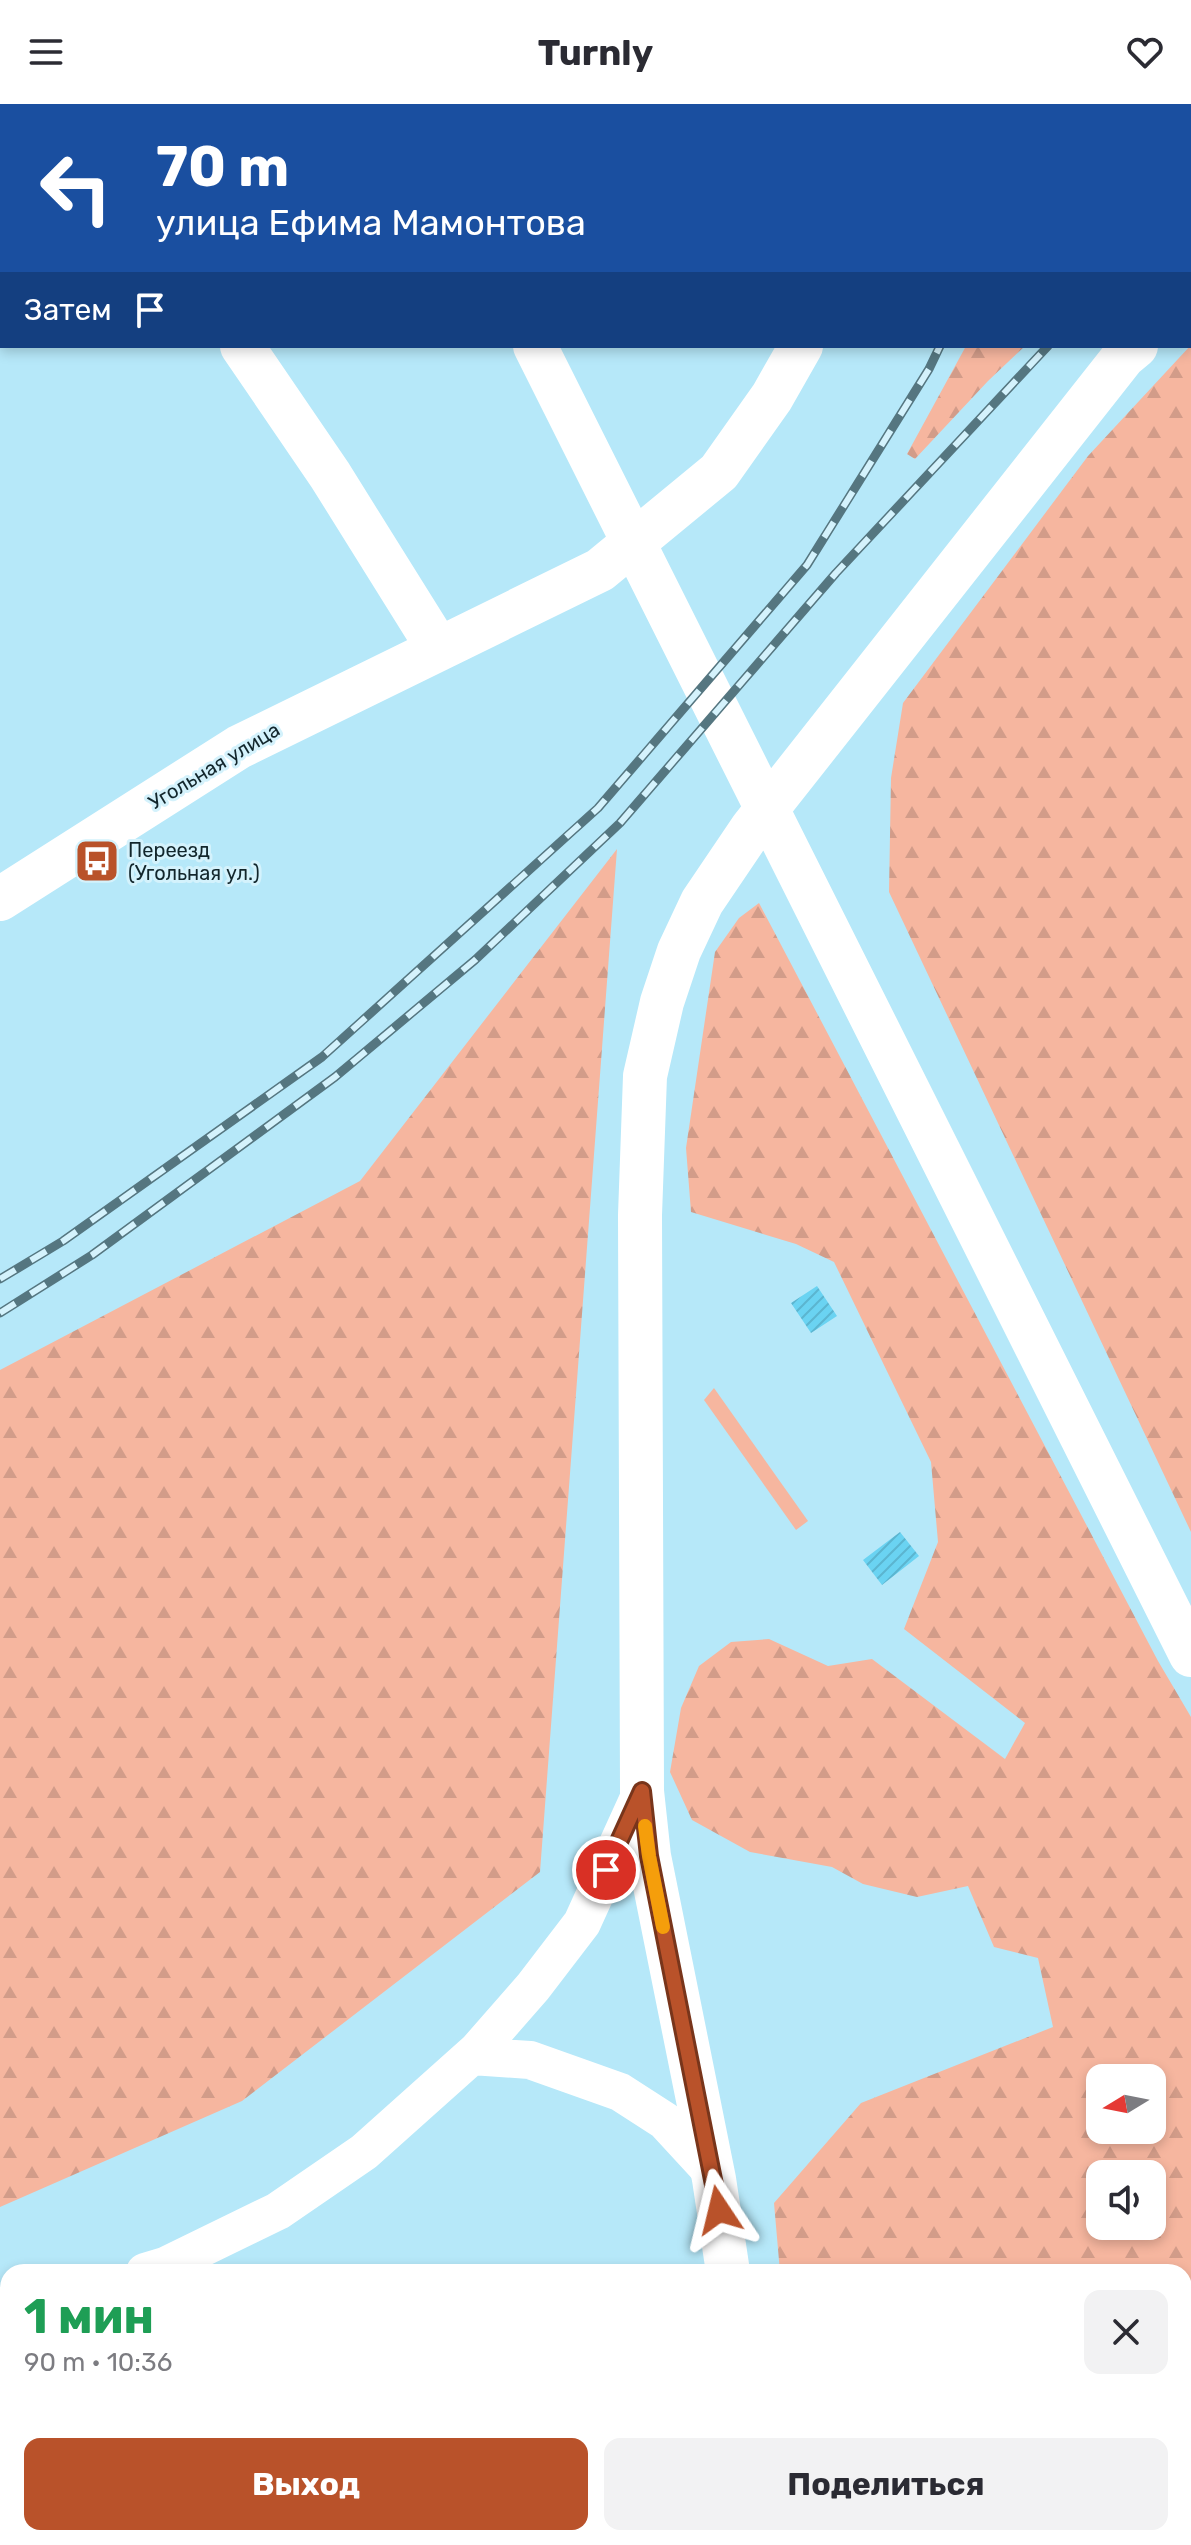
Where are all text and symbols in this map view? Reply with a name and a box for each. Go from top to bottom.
icon: menu [24,30,68,74]
icon: heart [1123,30,1167,74]
text: Turnly [538,31,653,74]
text: 70 m [156,134,289,200]
icon: left [24,136,128,240]
text: улица Ефима Мамонтова [156,201,586,244]
icon: arrive [128,288,172,332]
text: Затем [24,292,112,328]
street label: Угольная улица [144,717,284,815]
bus stop icon: Переезд (Угольная ул.) [73,837,121,885]
place label: Переезд (Угольная ул.) [128,838,260,885]
pin [572,1836,640,1904]
icon: arrive [584,1848,628,1892]
north arrow [1086,2064,1166,2144]
map controls [1086,2064,1166,2240]
button: sound [1086,2160,1166,2240]
position arrow [677,2168,761,2252]
text: 1 мин [24,2288,154,2345]
button: close [1084,2290,1168,2374]
text: 90 m · 10:36 [24,2347,172,2378]
button: Выход [24,2438,588,2530]
button: Поделиться [604,2438,1168,2530]

